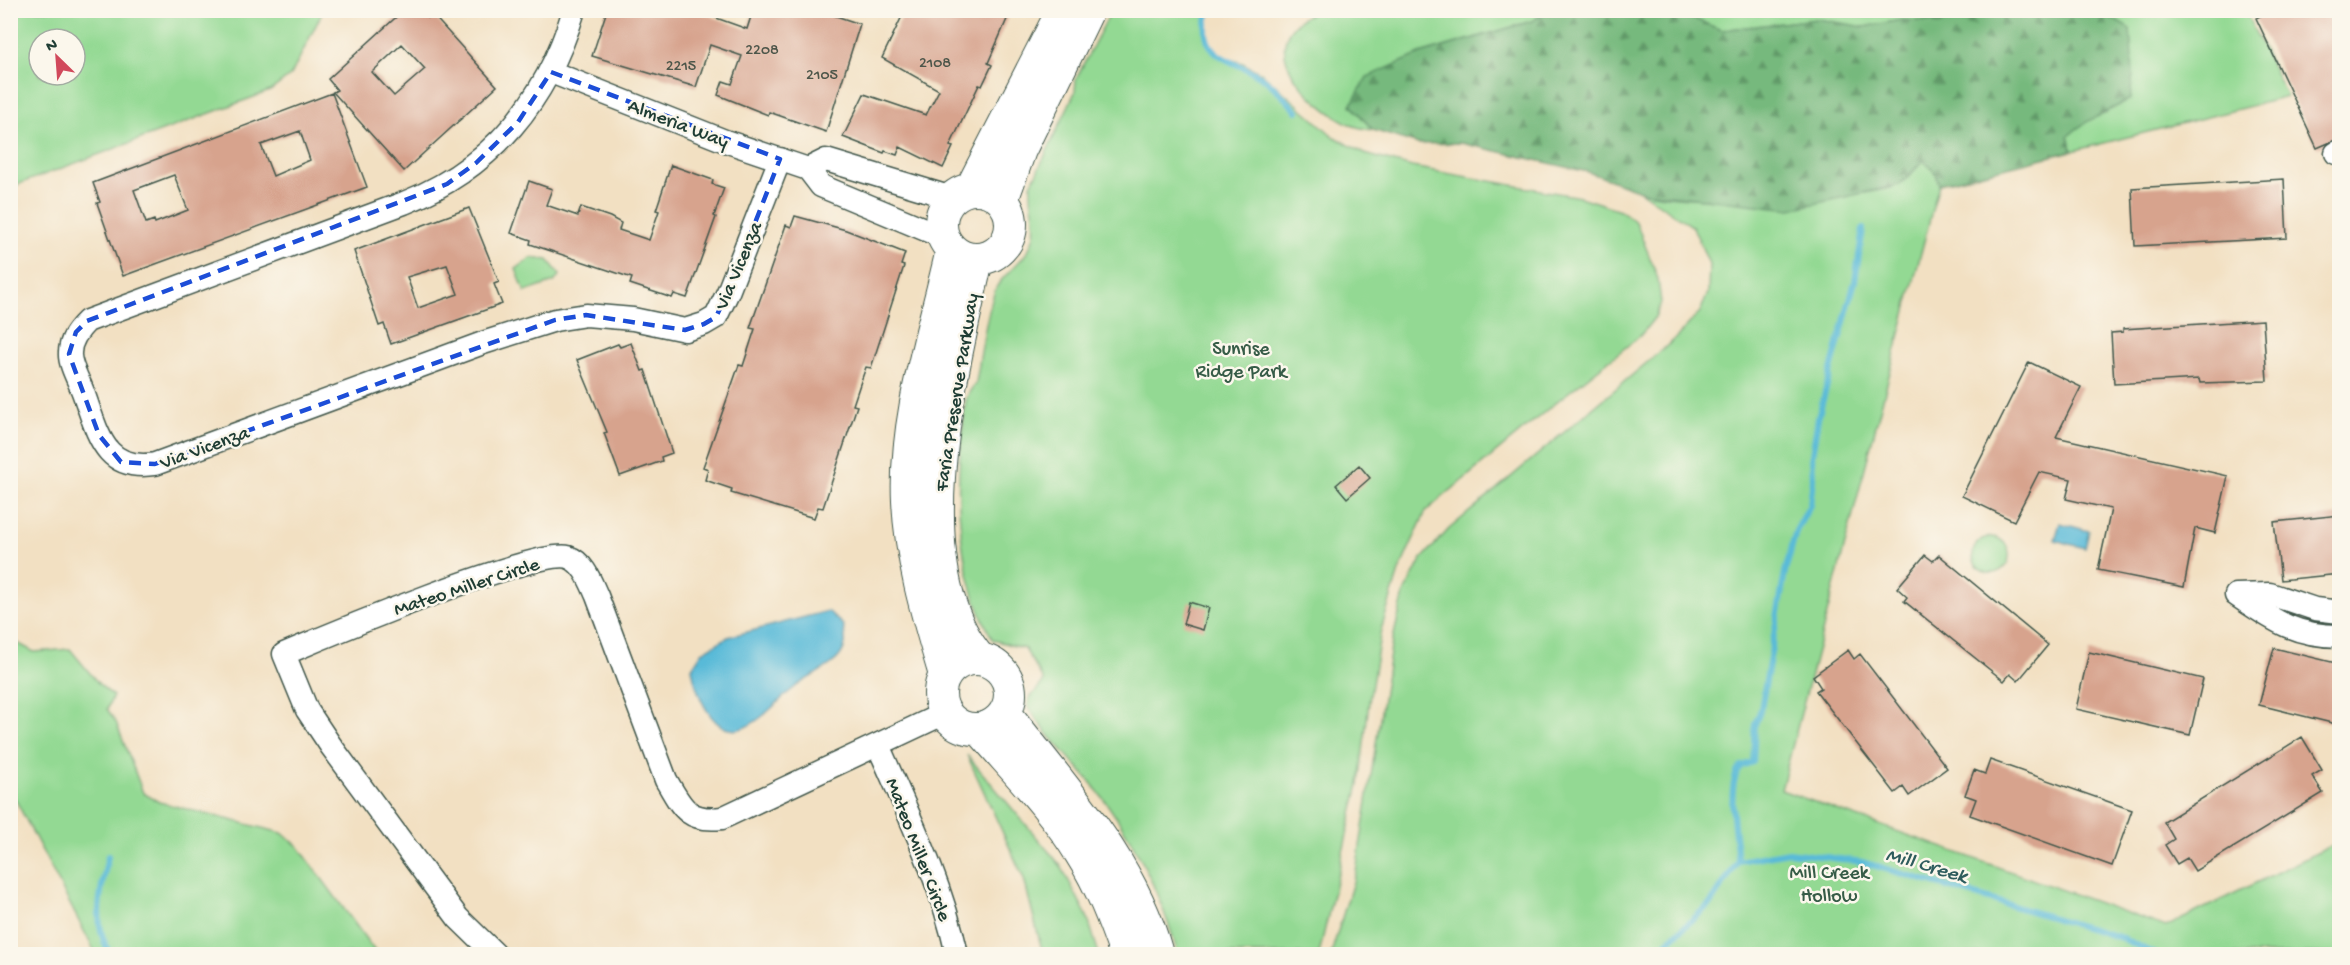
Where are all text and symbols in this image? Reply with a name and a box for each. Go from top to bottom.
north arrow [27,27,87,87]
text: N [43,36,61,57]
house number: 2208 [745,42,779,61]
house number: 2108 [919,55,951,74]
house number: 2215 [666,58,696,77]
house number: 2105 [806,67,838,86]
street label: Almeria Way [624,96,731,155]
street label: Via Vicenza [711,218,769,315]
street label: Faria Preserve Parkway [931,292,986,494]
park label: Sunrise Ridge Park [1195,339,1289,385]
street label: Via Vicenza [156,422,254,476]
street label: Mateo Miller Circle [391,554,543,623]
street label: Mateo Miller Circle [879,775,955,926]
water label: Mill Creek [1883,844,1972,892]
park label: Mill Creek Hollow [1789,863,1871,909]

